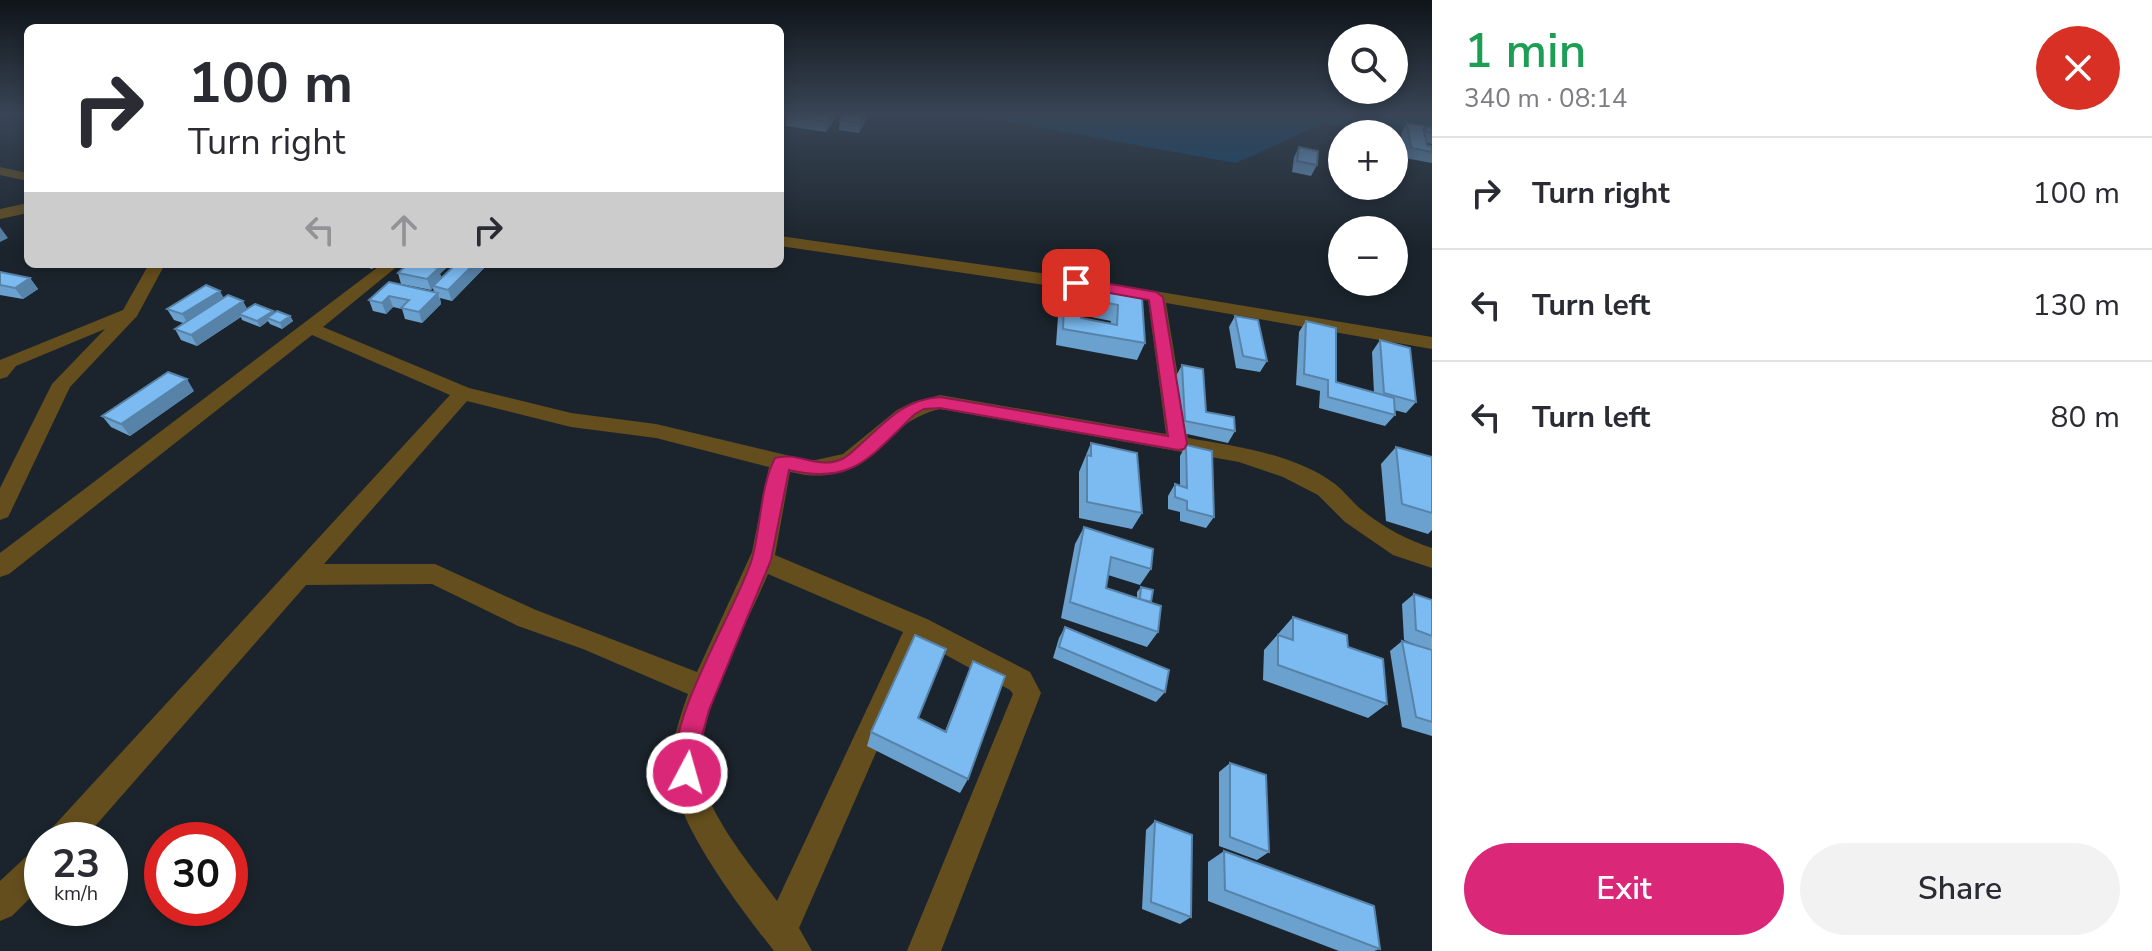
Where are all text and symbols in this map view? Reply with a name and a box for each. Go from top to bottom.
text: 1 min [1464,18,1586,84]
map controls [1328,24,1408,296]
button: search [1328,24,1408,104]
button: close [2036,26,2120,110]
text: 100 m [188,45,353,122]
icon: right [56,56,160,160]
text: 340 m · 08:14 [1464,81,1627,116]
text: Turn right [188,118,345,167]
button: + [1328,120,1408,200]
icon: right [1464,171,1508,215]
text: Turn right [1532,173,1670,214]
text: 100 m [2033,173,2120,214]
icon: left [298,208,342,252]
icon: ahead [382,208,426,252]
icon: right [466,208,510,252]
button: − [1328,216,1408,296]
pin [1042,249,1110,317]
icon: arrive [1054,261,1098,305]
icon: left [1464,283,1508,327]
text: Turn left [1532,285,1650,326]
text: 130 m [2033,285,2120,326]
icon: left [1464,395,1508,439]
text: Turn left [1532,397,1650,438]
text: 80 m [2051,397,2120,438]
position arrow [645,731,729,815]
speed limit sign: 30 [144,822,248,926]
text: 23 [52,837,100,891]
button: Exit [1464,843,1784,935]
button: Share [1800,843,2120,935]
text: km/h [54,880,98,907]

